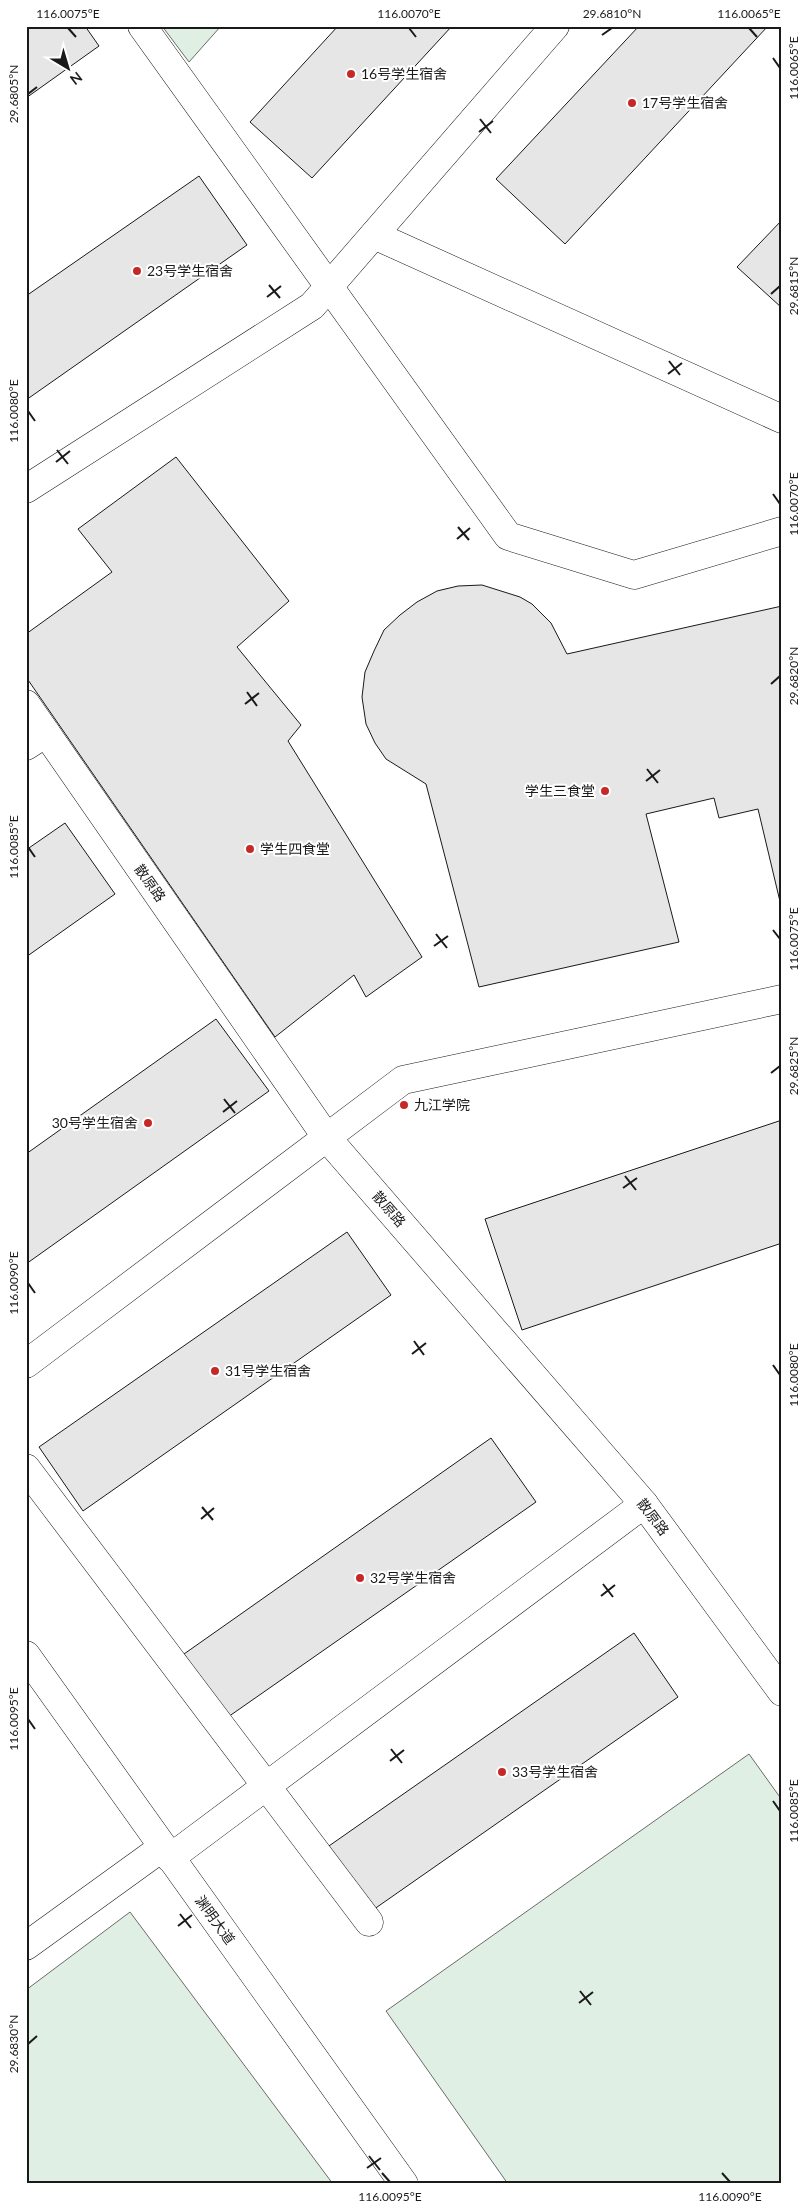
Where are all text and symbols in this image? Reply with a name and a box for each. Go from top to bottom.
text: 116.0075°E [36,6,100,21]
text: 116.0070°E [377,6,441,21]
text: 29.6810°N [583,6,641,21]
text: 116.0065°E [717,6,781,21]
text: 116.0065°E [786,36,801,100]
north arrow [42,42,92,92]
text: 29.6805°N [6,65,21,123]
place label: 16号学生宿舍 [361,65,447,82]
marker: 16号学生宿舍 [345,68,357,80]
text: N [67,69,86,89]
place label: 17号学生宿舍 [642,94,728,111]
marker: 17号学生宿舍 [626,97,638,109]
text: 29.6815°N [786,257,801,315]
place label: 23号学生宿舍 [147,262,233,279]
marker: 23号学生宿舍 [131,265,143,277]
text: 116.0080°E [6,379,21,443]
text: 116.0070°E [786,472,801,536]
text: 29.6820°N [786,647,801,705]
place label: 学生三食堂 [525,782,595,799]
marker: 学生三食堂 [599,785,611,797]
text: 116.0085°E [6,815,21,879]
place label: 学生四食堂 [260,840,330,857]
marker: 学生四食堂 [244,843,256,855]
street label: 散原路 [131,861,169,905]
text: 116.0075°E [786,907,801,971]
text: 29.6825°N [786,1037,801,1095]
place label: 九江学院 [414,1096,470,1113]
marker: 九江学院 [398,1099,410,1111]
place label: 30号学生宿舍 [52,1114,138,1131]
marker: 30号学生宿舍 [142,1117,154,1129]
street label: 散原路 [369,1187,410,1230]
text: 116.0090°E [6,1251,21,1315]
text: 116.0080°E [786,1343,801,1407]
place label: 31号学生宿舍 [225,1362,311,1379]
marker: 31号学生宿舍 [209,1365,221,1377]
street label: 散原路 [634,1495,673,1539]
place label: 32号学生宿舍 [370,1569,456,1586]
marker: 32号学生宿舍 [354,1572,366,1584]
text: 116.0095°E [6,1687,21,1751]
place label: 33号学生宿舍 [512,1763,598,1780]
marker: 33号学生宿舍 [496,1766,508,1778]
text: 116.0085°E [786,1779,801,1843]
street label: 渊明大道 [192,1892,239,1947]
text: 29.6830°N [6,2015,21,2073]
text: 116.0095°E [358,2189,422,2204]
text: 116.0090°E [698,2189,762,2204]

